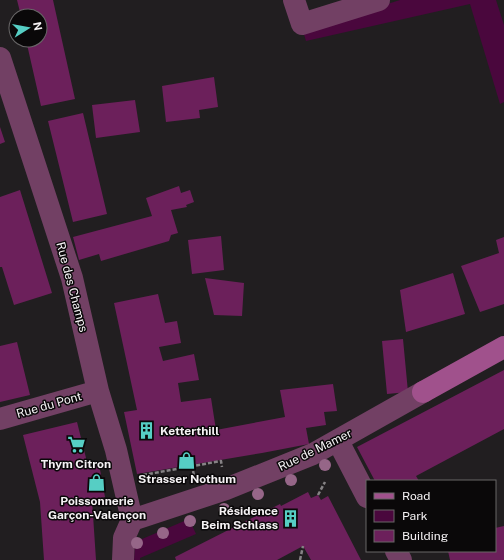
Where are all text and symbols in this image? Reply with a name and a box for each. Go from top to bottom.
north arrow [8,8,48,48]
text: N [31,21,45,31]
street label: Rue des Champs [53,240,91,334]
street label: Rue du Pont [15,389,84,421]
building icon: Ketterthill [137,421,157,441]
place label: Ketterthill [160,424,219,438]
street label: Rue de Mamer [276,426,354,474]
supermarket icon: Thym Citron [66,435,86,455]
shop icon: Strasser Nothum [177,450,197,470]
place label: Thym Citron [41,457,111,471]
shop icon: Poissonnerie Garçon-Valençon [87,472,107,492]
place label: Strasser Nothum [138,472,236,486]
legend [366,480,496,552]
text: Road [402,489,430,503]
place label: Poissonnerie Garçon-Valençon [48,494,146,522]
place label: Résidence Beim Schlass [201,504,278,532]
building icon: Résidence Beim Schlass [281,508,301,528]
text: Park [402,509,428,523]
text: Building [402,529,448,543]

